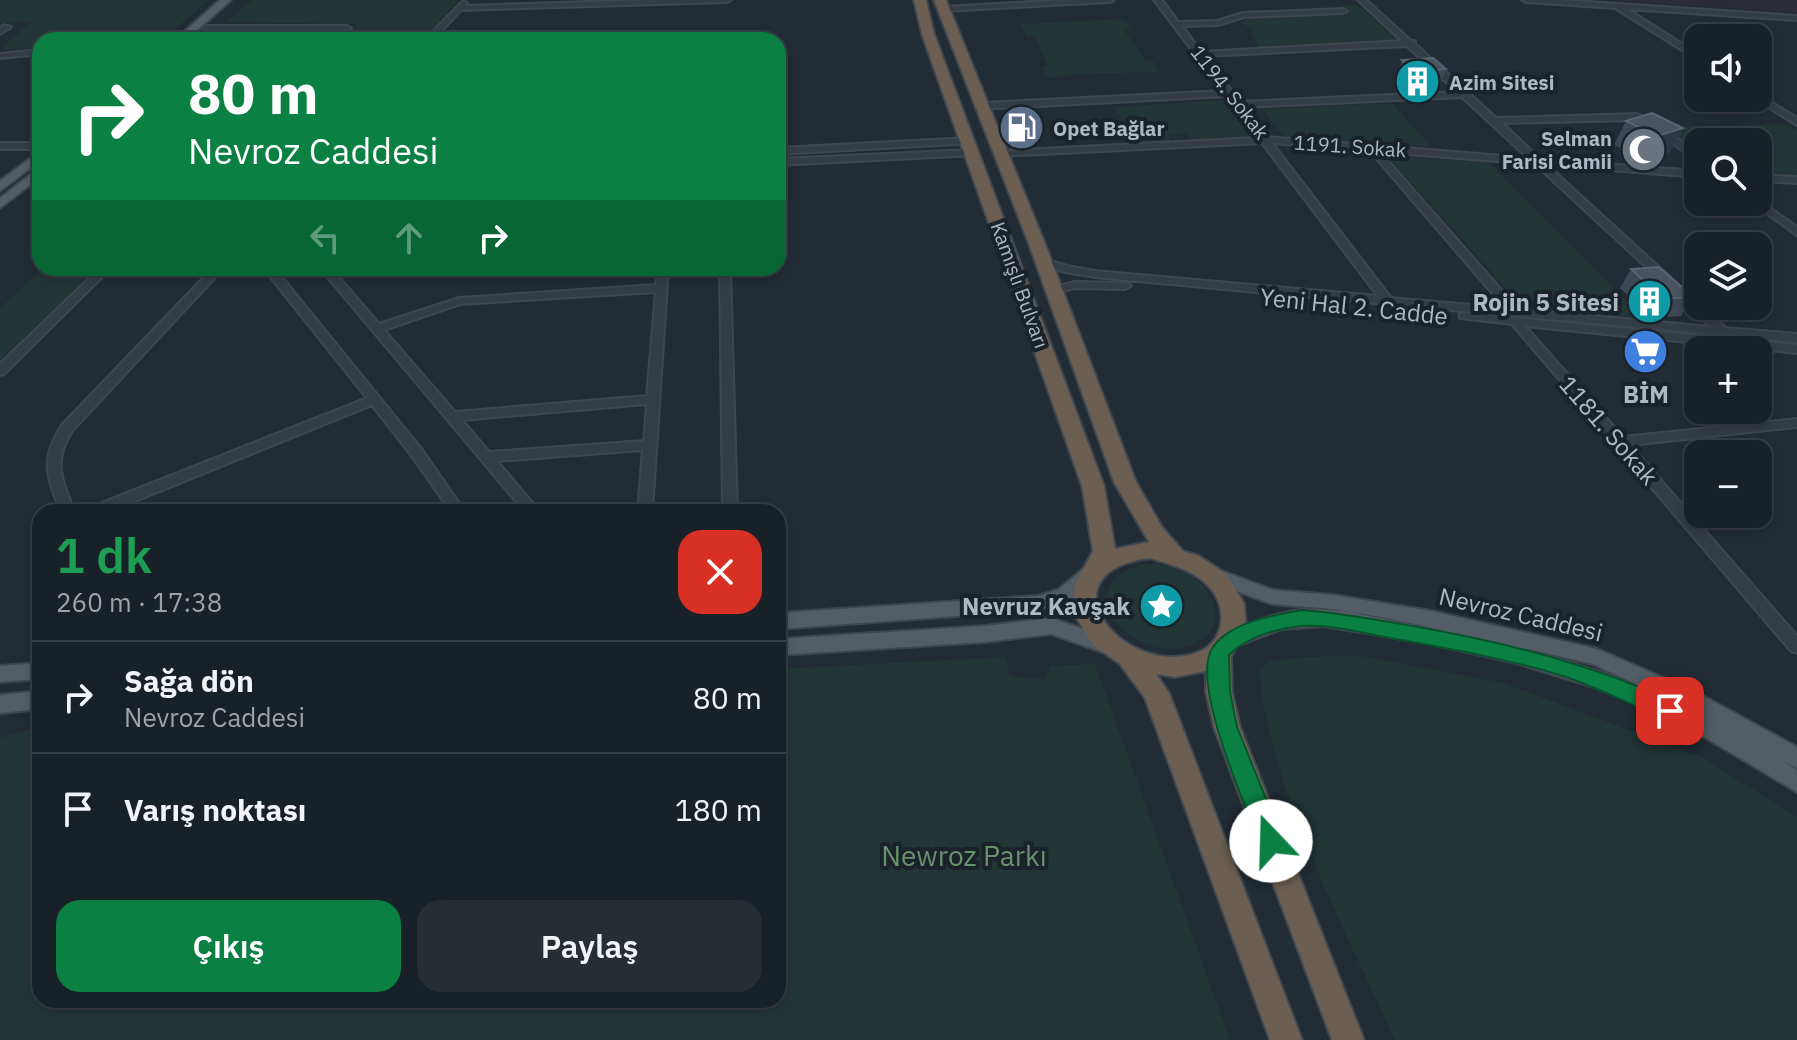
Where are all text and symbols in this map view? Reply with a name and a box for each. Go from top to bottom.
map controls [1684,24,1772,528]
button: sound [1684,24,1772,112]
street label: 1194. Sokak [1185,39,1276,145]
text: 80 m [188,57,318,129]
building icon: Azim Sitesi [1394,58,1442,106]
icon: right [56,64,160,168]
place label: Azim Sitesi [1449,69,1554,96]
fuel station icon: Opet Bağlar [998,104,1046,152]
place label: Opet Bağlar [1053,115,1165,142]
place label: Selman Farisi Camii [1502,125,1612,175]
mosque icon: Selman Farisi Camii [1619,125,1667,173]
text: Nevroz Caddesi [188,127,439,174]
button: search [1684,128,1772,216]
street label: 1191. Sokak [1293,129,1408,163]
icon: left [303,216,347,260]
icon: ahead [387,216,431,260]
icon: right [471,216,515,260]
street label: Kamışlı Bulvarı [985,218,1055,352]
button: layers [1684,232,1772,320]
building icon: Rojin 5 Sitesi [1626,278,1674,326]
street label: Yeni Hal 2. Cadde [1258,280,1450,332]
place label: Rojin 5 Sitesi [1473,286,1619,318]
supermarket icon: BİM [1622,328,1670,376]
button: + [1684,336,1772,424]
street label: 1181. Sokak [1553,368,1666,492]
place label: BİM [1623,378,1669,410]
button: − [1684,440,1772,528]
text: 1 dk [56,524,152,586]
button: close [678,530,762,614]
street label: Nevroz Caddesi [1436,580,1606,648]
place icon: Nevruz Kavşak [1137,582,1185,630]
text: 260 m · 17:38 [56,585,222,619]
place label: Nevruz Kavşak [962,590,1130,622]
text: Sağa dön [124,661,254,700]
icon: right [56,675,100,719]
pin [1636,677,1704,745]
text: 80 m [693,678,762,717]
icon: arrive [1648,689,1692,733]
text: Nevroz Caddesi [124,700,305,734]
icon: arrive [56,787,100,831]
text: Varış noktası [124,790,306,829]
text: 180 m [675,790,762,829]
position arrow [1229,799,1313,883]
park label: Newroz Parkı [881,837,1047,874]
button: Çıkış [56,900,401,992]
button: Paylaş [417,900,762,992]

